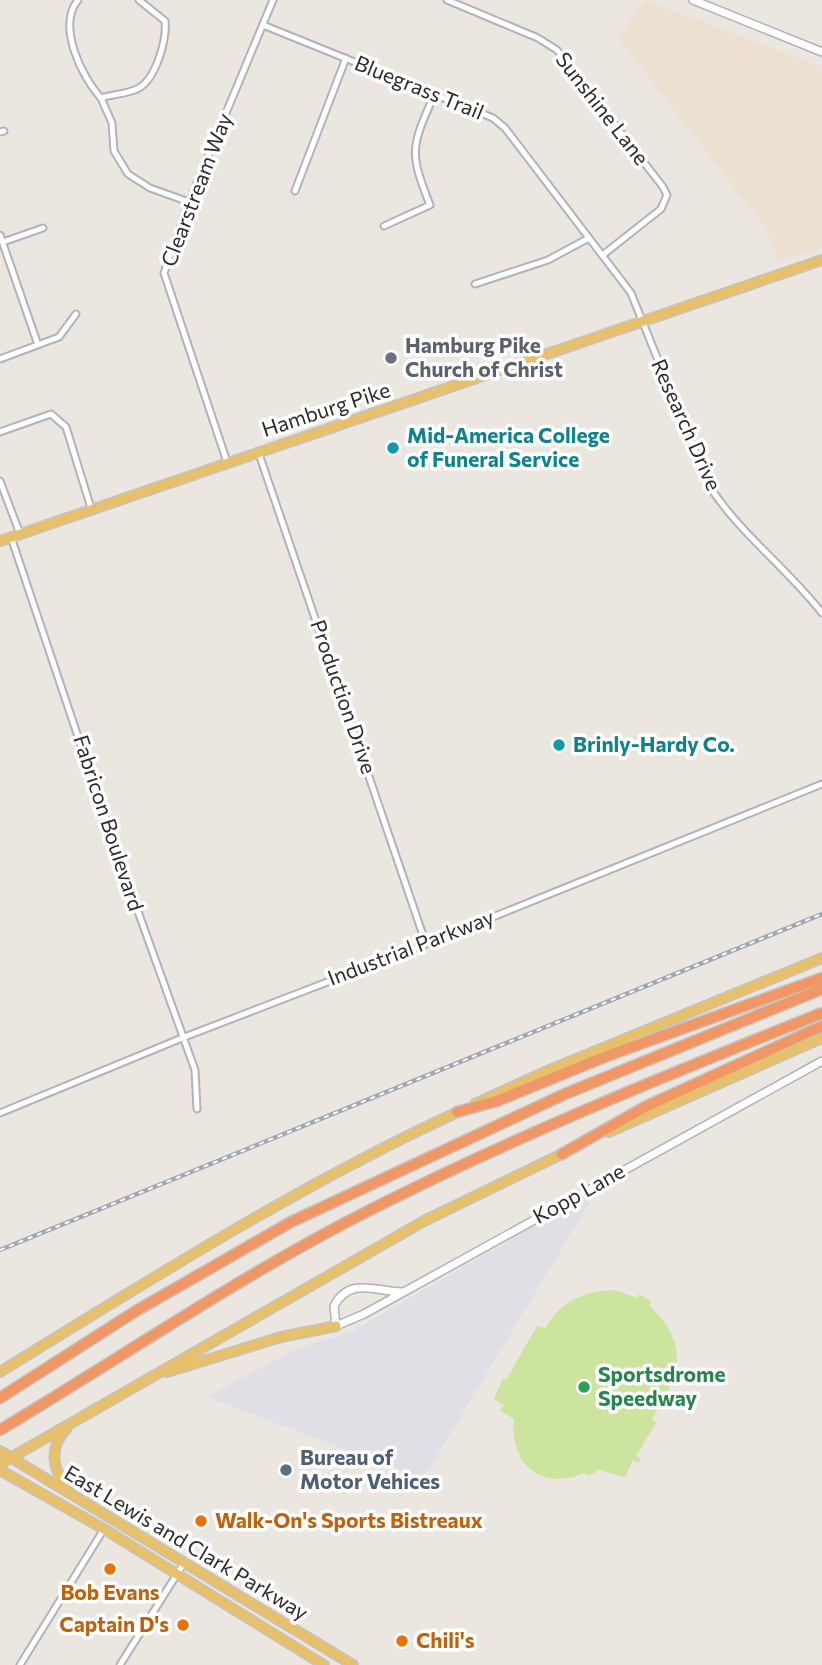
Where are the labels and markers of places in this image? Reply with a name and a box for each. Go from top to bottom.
place label: Hamburg Pike Church of Christ [405,332,563,381]
marker: Hamburg Pike Church of Christ [383,350,399,366]
place label: Mid-America College of Funeral Service [407,422,610,471]
marker: Mid-America College of Funeral Service [385,440,401,456]
place label: Brinly-Hardy Co. [573,731,735,756]
marker: Brinly-Hardy Co. [551,737,567,753]
place label: Sportsdrome Speedway [598,1361,726,1410]
marker: Sportsdrome Speedway [576,1379,592,1395]
place label: Bureau of Motor Vehices [300,1444,440,1493]
marker: Bureau of Motor Vehices [278,1462,294,1478]
place label: Walk-On's Sports Bistreaux [215,1507,483,1532]
marker: Walk-On's Sports Bistreaux [193,1513,209,1529]
marker: Bob Evans [102,1561,118,1577]
place label: Bob Evans [60,1579,160,1604]
place label: Captain D's [59,1611,169,1636]
marker: Captain D's [175,1617,191,1633]
place label: Chili's [416,1627,475,1652]
marker: Chili's [394,1633,410,1649]

